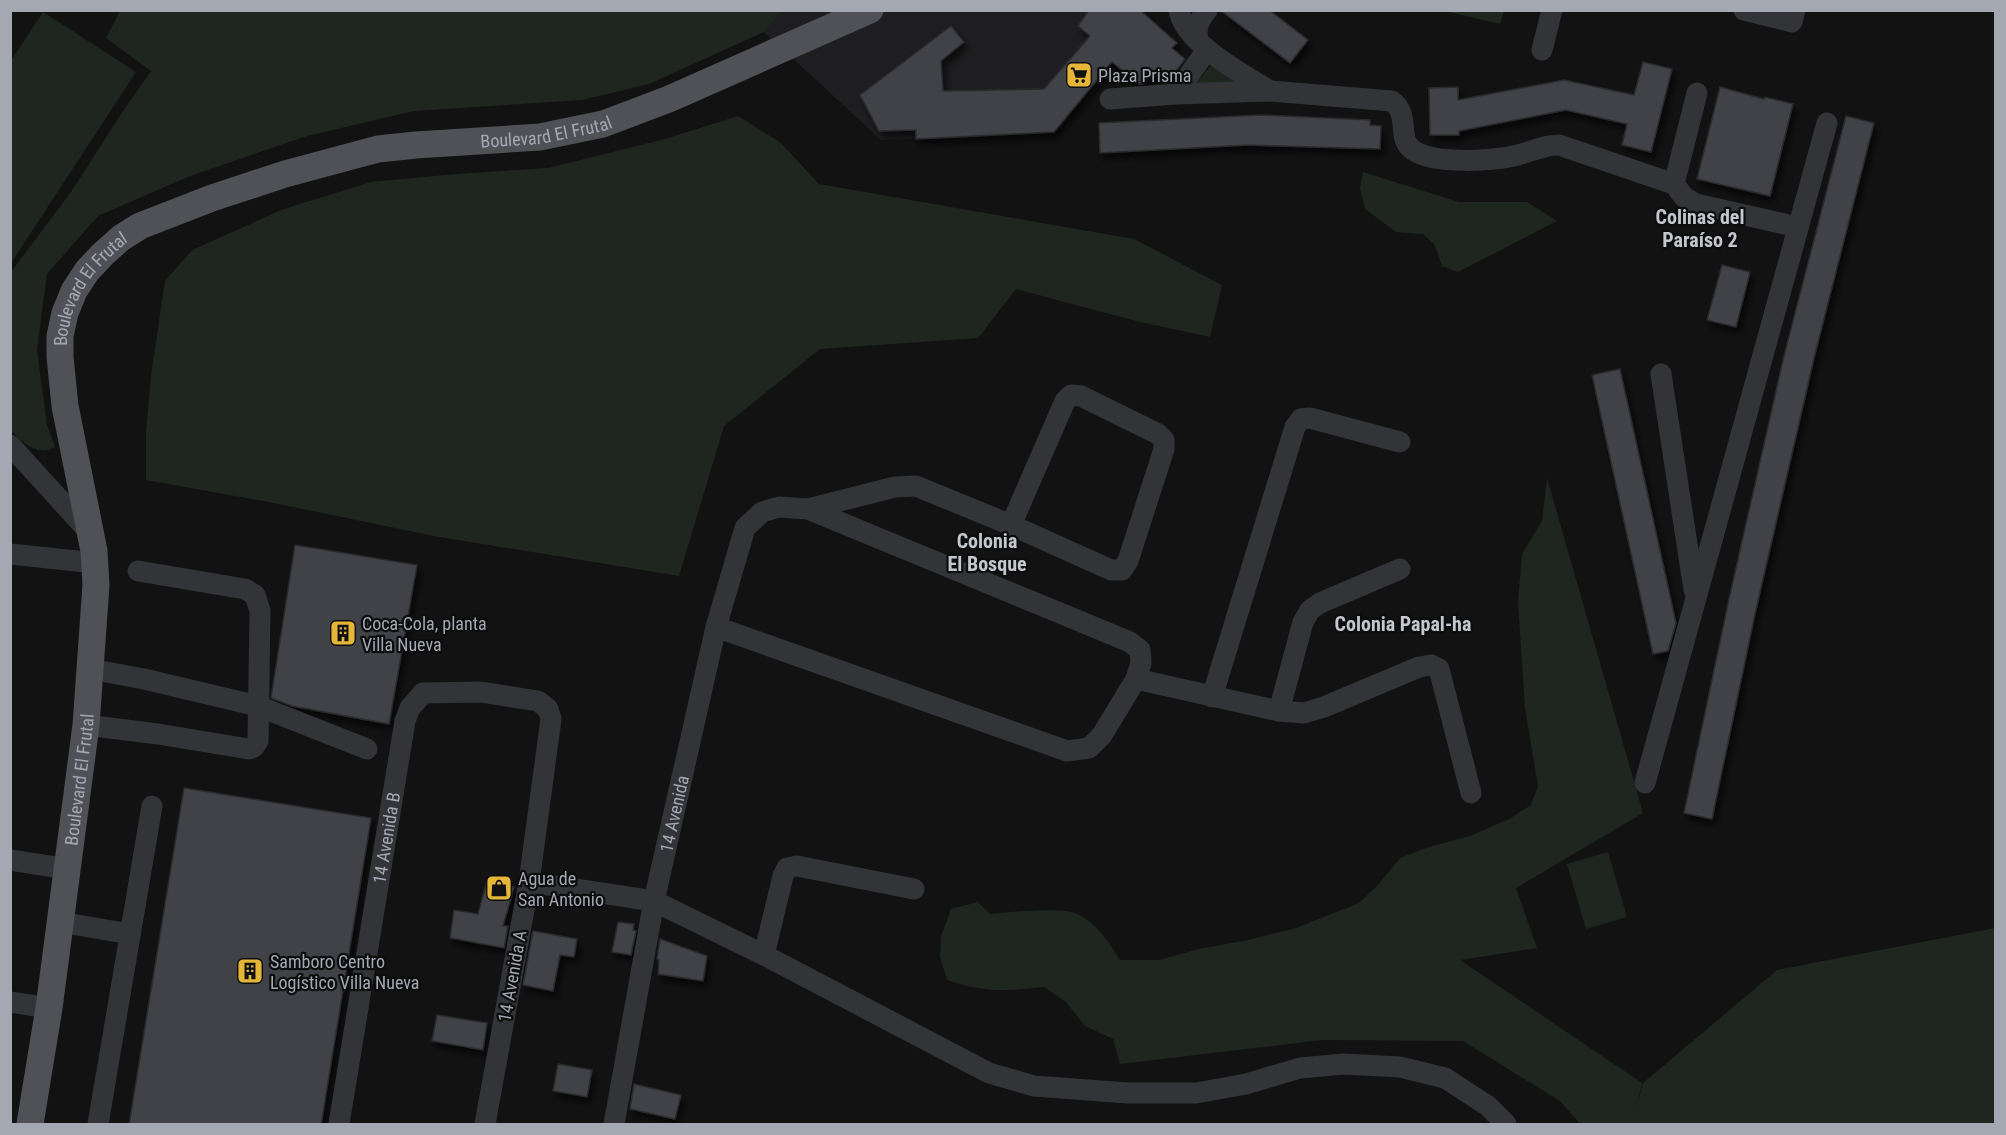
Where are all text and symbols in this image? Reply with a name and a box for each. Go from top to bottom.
supermarket icon: Plaza Prisma [1064,60,1094,90]
place label: Plaza Prisma [1098,65,1191,86]
street label: Boulevard El Frutal [480,111,615,151]
district label: Colinas del Paraíso 2 [1656,205,1744,252]
street label: Boulevard El Frutal [50,227,130,346]
district label: Colonia El Bosque [947,529,1027,576]
district label: Colonia Papal-ha [1335,612,1471,636]
place label: Coca-Cola, planta Villa Nueva [362,613,487,655]
building icon: Coca-Cola, planta Villa Nueva [328,618,358,648]
street label: Boulevard El Frutal [60,713,97,847]
street label: 14 Avenida [655,773,693,854]
street label: 14 Avenida B [368,791,404,885]
place label: Agua de San Antonio [518,868,604,910]
shop icon: Agua de San Antonio [484,873,514,903]
street label: 14 Avenida A [494,928,531,1024]
place label: Samboro Centro Logístico Villa Nueva [270,951,419,993]
building icon: Samboro Centro Logístico Villa Nueva [235,956,265,986]

